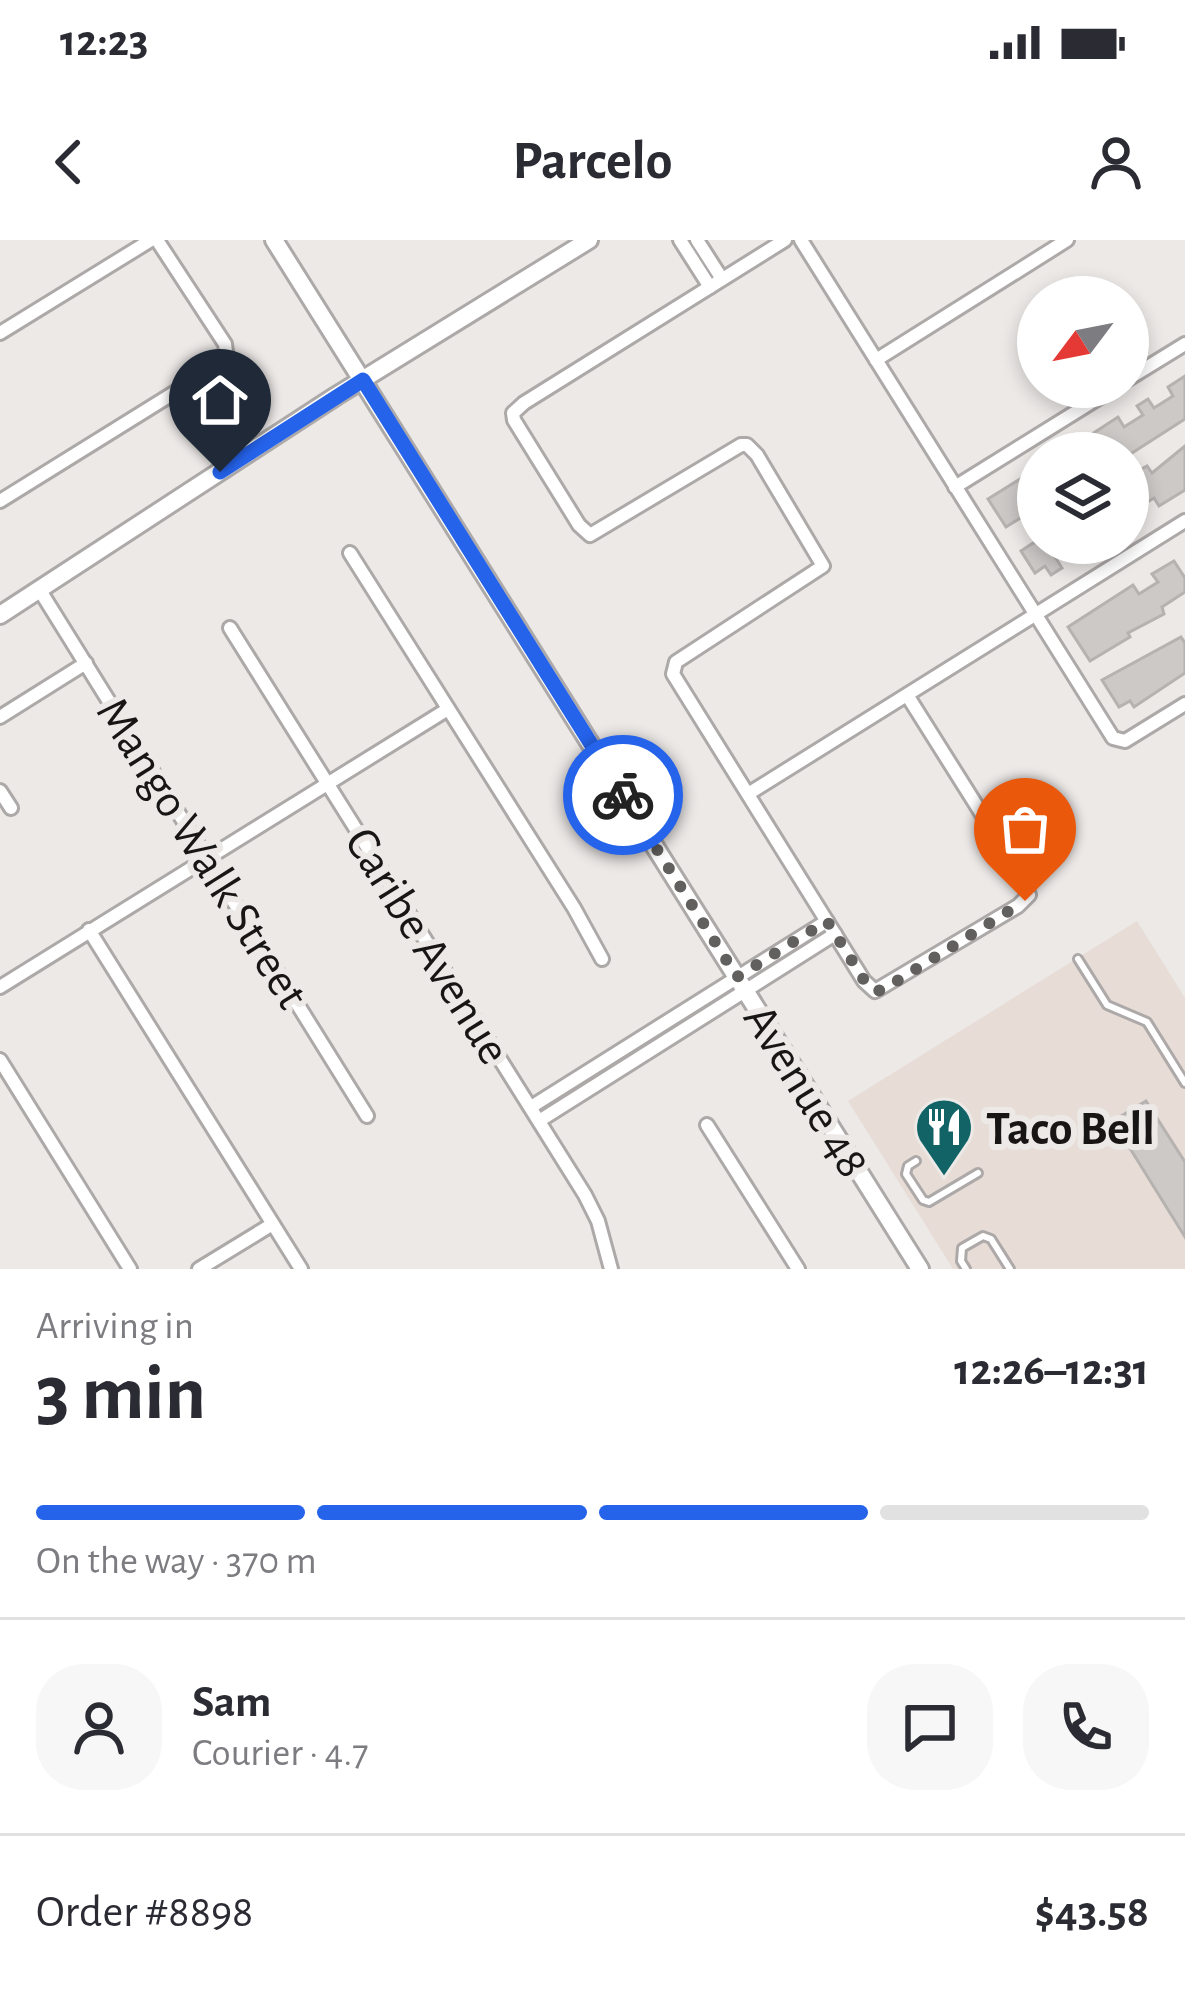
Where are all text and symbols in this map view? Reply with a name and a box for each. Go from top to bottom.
text: 12:23 [60,19,148,64]
icon: back [36,129,102,195]
icon: person [1083,129,1149,195]
text: Parcelo [512,135,673,189]
north arrow [1017,276,1149,408]
map controls [1017,276,1149,564]
pin [169,349,271,472]
icon: home [187,367,253,433]
button: layers [1017,432,1149,564]
street label: Mango Walk Street [87,690,316,1017]
courier [563,735,683,855]
icon: bike [590,762,656,828]
pin [974,778,1076,901]
icon: bag [992,796,1058,862]
street label: Caribe Avenue [335,820,518,1073]
street label: Avenue 48 [734,997,877,1186]
restaurant icon: Taco Bell [913,1096,975,1178]
place label: Taco Bell [986,1106,1155,1154]
text: Arriving in [36,1307,194,1346]
text: 12:26–12:31 [954,1348,1149,1393]
text: 3 min [36,1356,206,1434]
text: On the way · 370 m [36,1542,317,1581]
button: person [36,1664,162,1790]
button: chat [867,1664,993,1790]
button: phone [1023,1664,1149,1790]
text: Sam [192,1680,271,1725]
text: Courier · 4.7 [192,1734,369,1773]
text: Order #8898 [36,1890,253,1935]
text: $43.58 [1035,1890,1149,1935]

